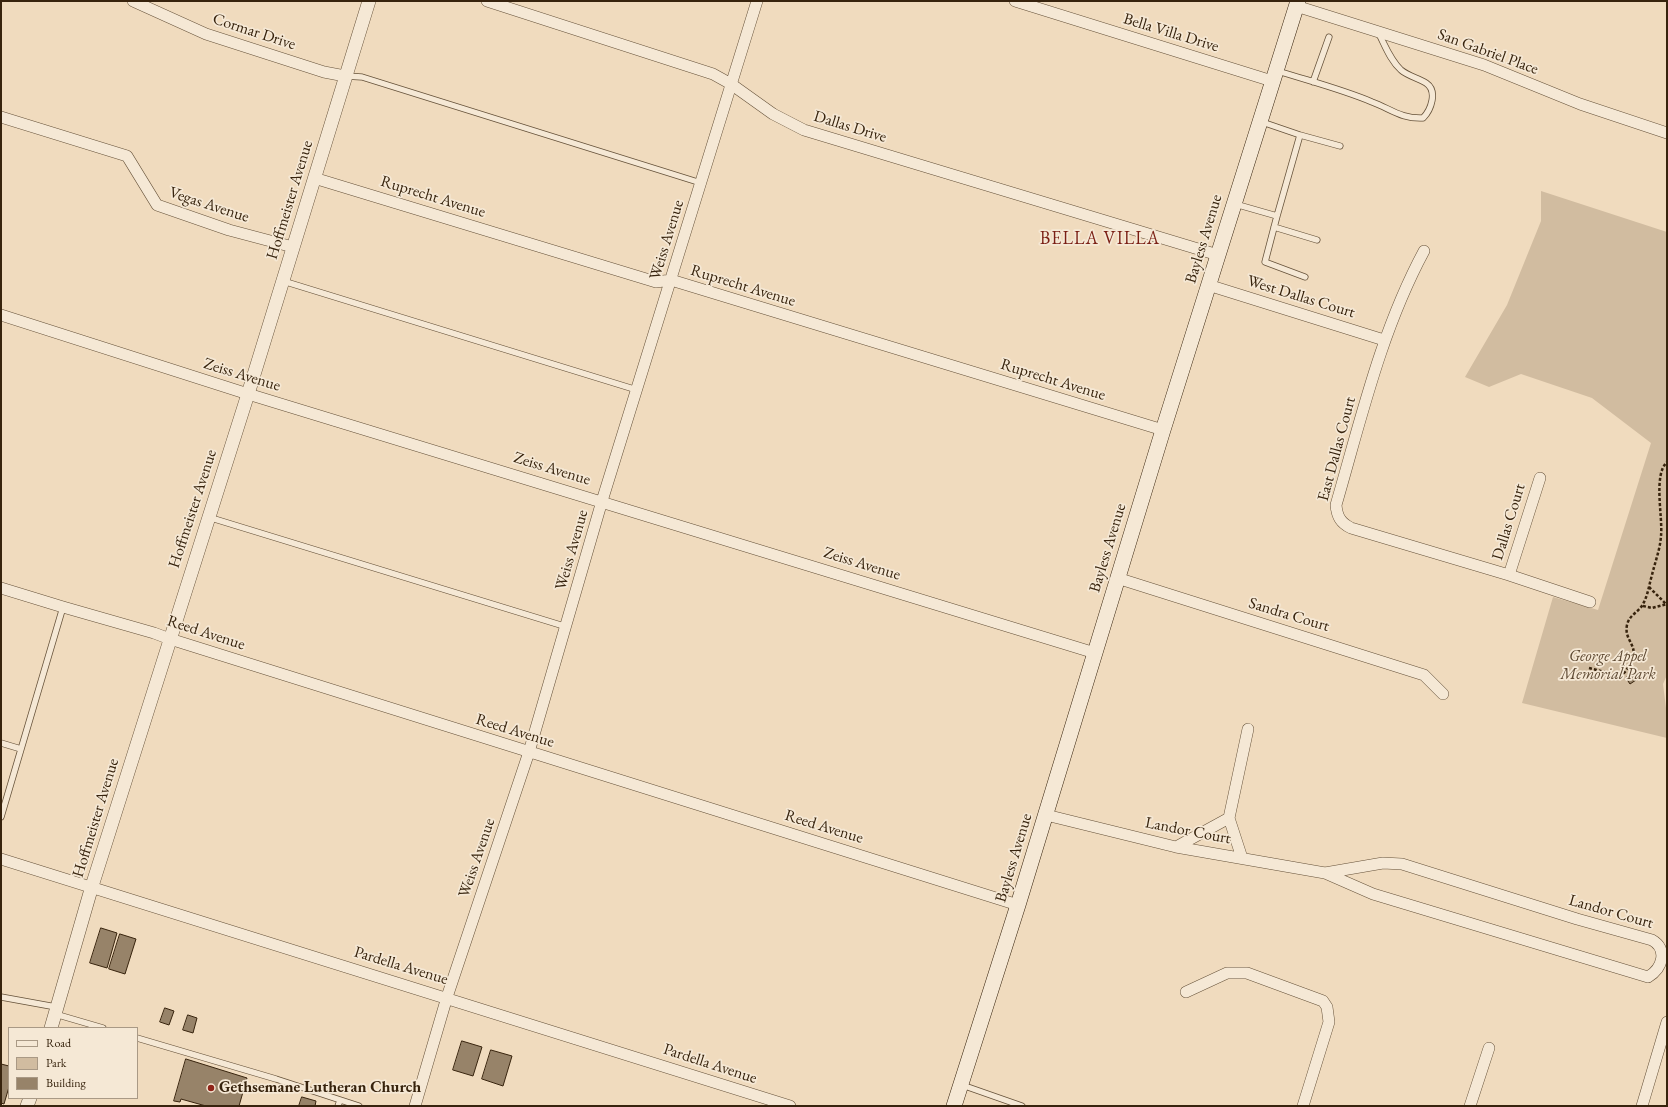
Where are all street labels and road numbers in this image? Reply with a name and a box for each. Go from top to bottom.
street label: Bella Villa Drive [1121,9,1221,57]
street label: Cormar Drive [210,10,298,54]
street label: San Gabriel Place [1435,25,1541,79]
street label: Dallas Drive [811,107,889,147]
street label: Hoffmeister Avenue [263,138,317,262]
street label: Ruprecht Avenue [378,172,488,222]
street label: Vegas Avenue [167,183,251,227]
street label: Bayless Avenue [1181,192,1227,286]
street label: Weiss Avenue [646,198,688,282]
street label: Ruprecht Avenue [688,261,798,311]
street label: West Dallas Court [1245,271,1357,323]
street label: Zeiss Avenue [201,354,283,396]
street label: Ruprecht Avenue [998,355,1108,405]
street label: East Dallas Court [1314,395,1360,503]
street label: Hoffmeister Avenue [165,447,221,571]
street label: Zeiss Avenue [511,448,593,490]
street label: Dallas Court [1488,481,1530,563]
street label: Bayless Avenue [1085,501,1131,595]
street label: Weiss Avenue [551,508,593,592]
street label: Zeiss Avenue [821,543,903,585]
street label: Sandra Court [1246,594,1332,636]
street label: Reed Avenue [165,611,247,655]
street label: Reed Avenue [474,710,556,752]
street label: Hoffmeister Avenue [69,756,123,880]
street label: Reed Avenue [783,806,865,848]
street label: Bayless Avenue [991,811,1037,905]
street label: Landor Court [1144,813,1232,849]
street label: Weiss Avenue [454,816,500,900]
street label: Landor Court [1567,891,1655,933]
street label: Pardella Avenue [352,943,450,989]
street label: Pardella Avenue [661,1040,759,1088]

